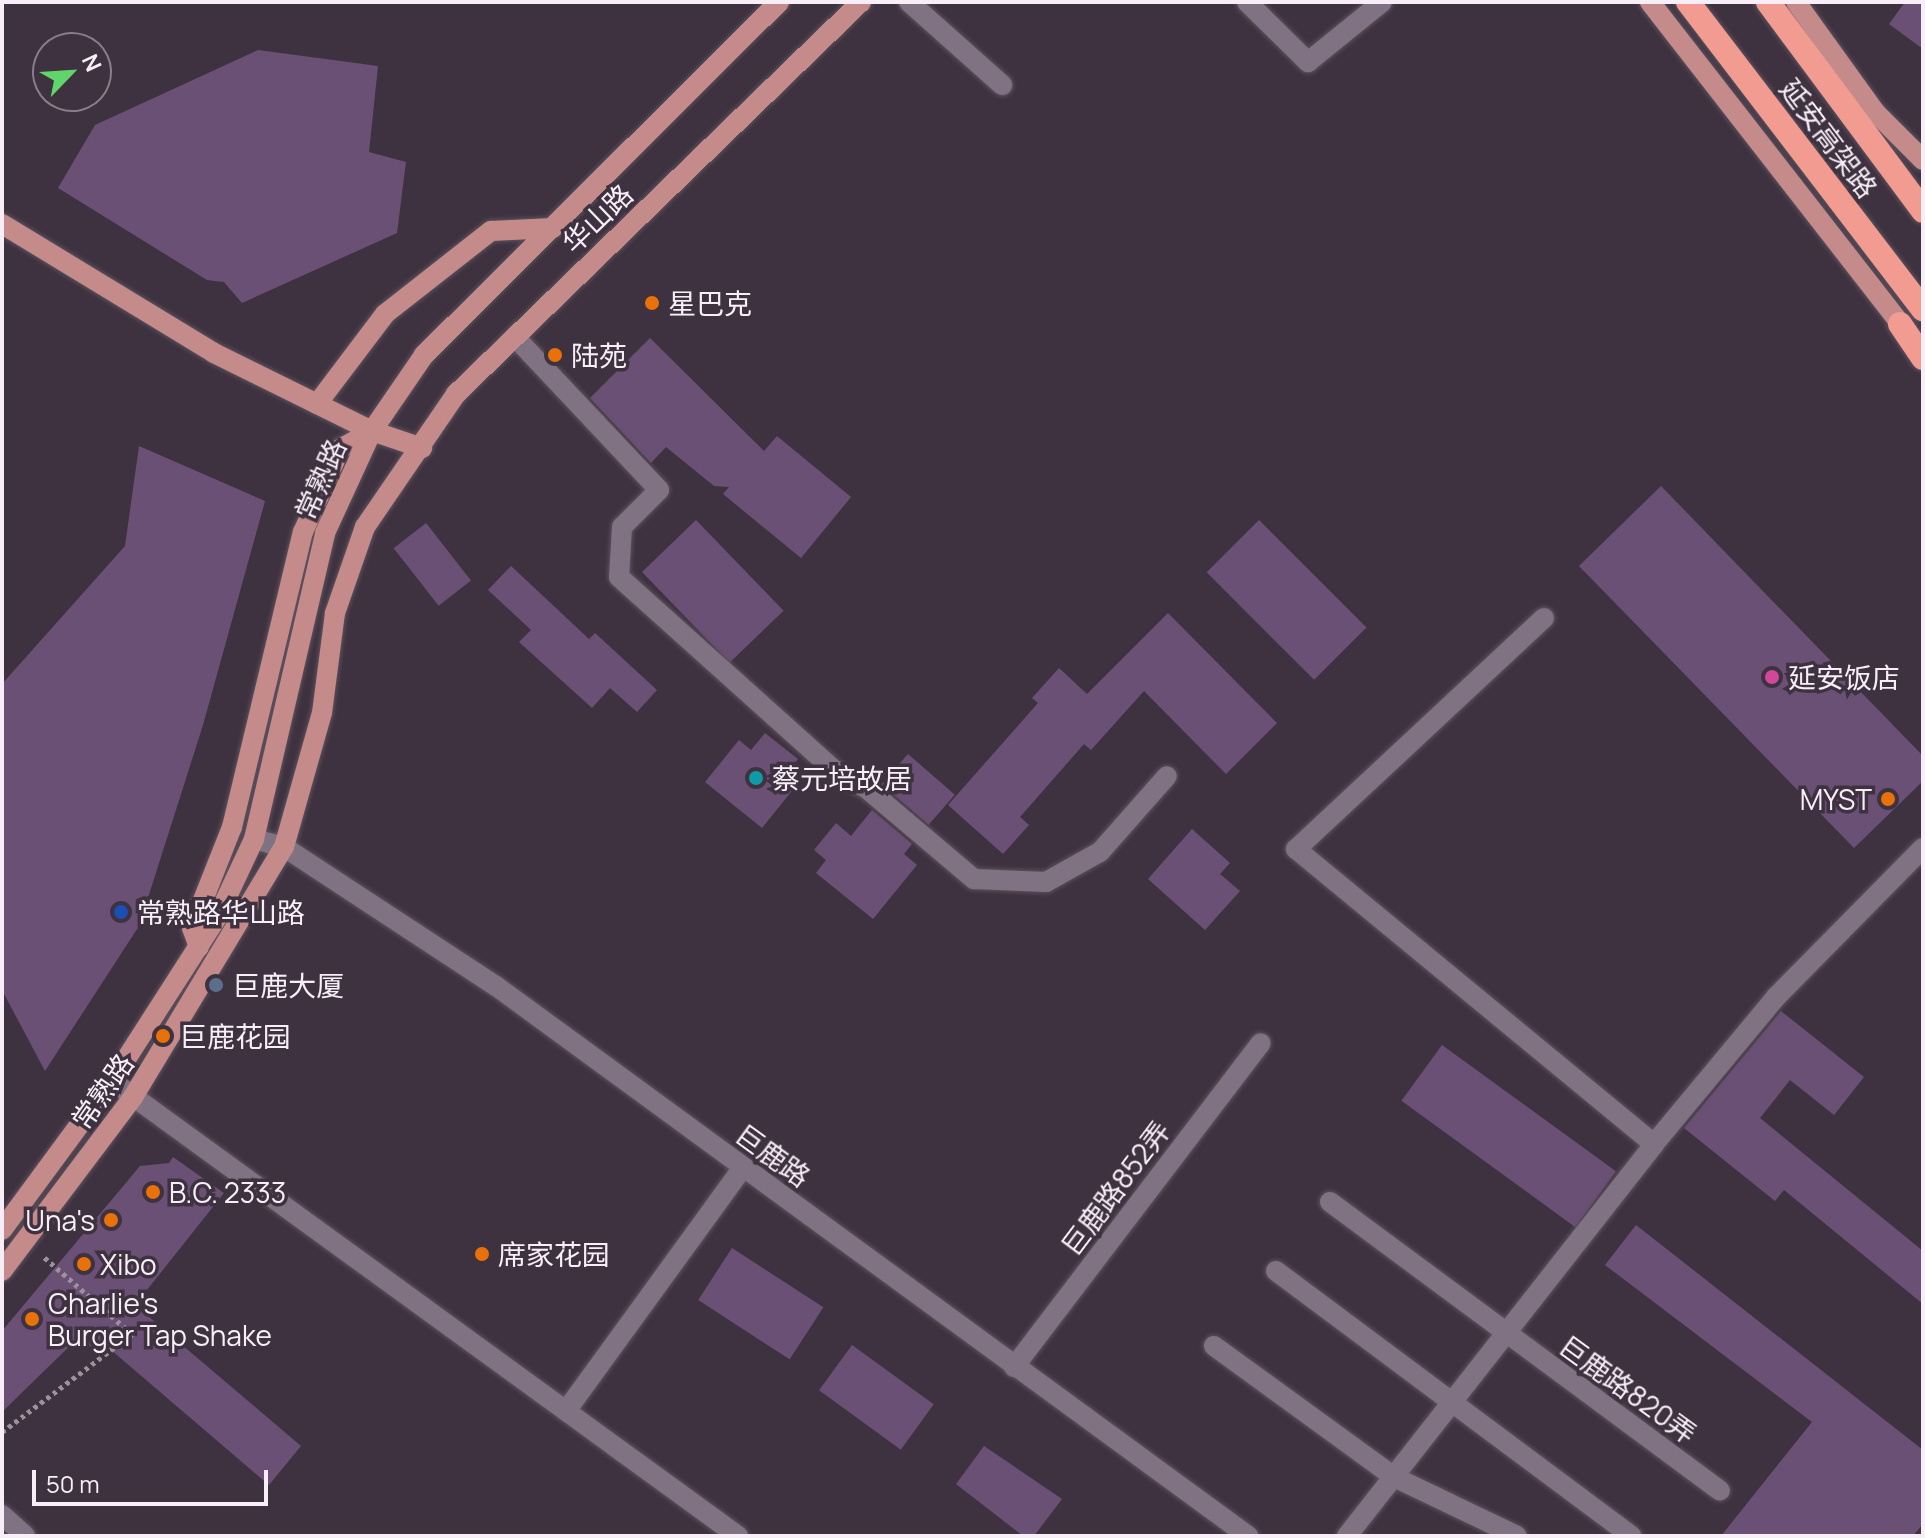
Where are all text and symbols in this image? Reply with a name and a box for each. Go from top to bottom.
north arrow [32,32,112,112]
text: N [75,49,109,76]
street label: 延安高架路 [1773,72,1885,204]
street label: 华山路 [555,177,639,259]
place label: 星巴克 [668,286,752,320]
marker: 星巴克 [643,294,661,312]
place label: 陆苑 [571,338,627,372]
marker: 陆苑 [546,346,564,364]
street label: 常熟路 [288,434,352,524]
place label: 延安饭店 [1788,660,1900,694]
marker: 延安饭店 [1763,668,1781,686]
place label: 蔡元培故居 [772,761,912,795]
marker: 蔡元培故居 [747,769,765,787]
place label: MYST [1800,782,1872,816]
marker: MYST [1879,790,1897,808]
place label: 常熟路华山路 [137,895,305,929]
marker: 常熟路华山路 [112,903,130,921]
place label: 巨鹿大厦 [232,968,344,1002]
marker: 巨鹿大厦 [207,976,225,994]
place label: 巨鹿花园 [179,1019,291,1053]
marker: 巨鹿花园 [154,1027,172,1045]
street label: 常熟路 [64,1047,140,1135]
street label: 巨鹿路852弄 [1054,1114,1176,1262]
street label: 巨鹿路 [729,1117,817,1193]
place label: B.C. 2333 [169,1175,286,1209]
marker: B.C. 2333 [144,1183,162,1201]
place label: Una's [25,1203,95,1237]
marker: Una's [102,1211,120,1229]
place label: 席家花园 [498,1237,610,1271]
marker: 席家花园 [473,1245,491,1263]
place label: Xibo [100,1247,157,1281]
marker: Xibo [75,1255,93,1273]
place label: Charlie's Burger Tap Shake [48,1286,272,1352]
marker: Charlie's Burger Tap Shake [23,1310,41,1328]
street label: 巨鹿路820弄 [1553,1328,1703,1450]
scale bar [36,1454,272,1504]
text: 50 m [46,1467,100,1500]

